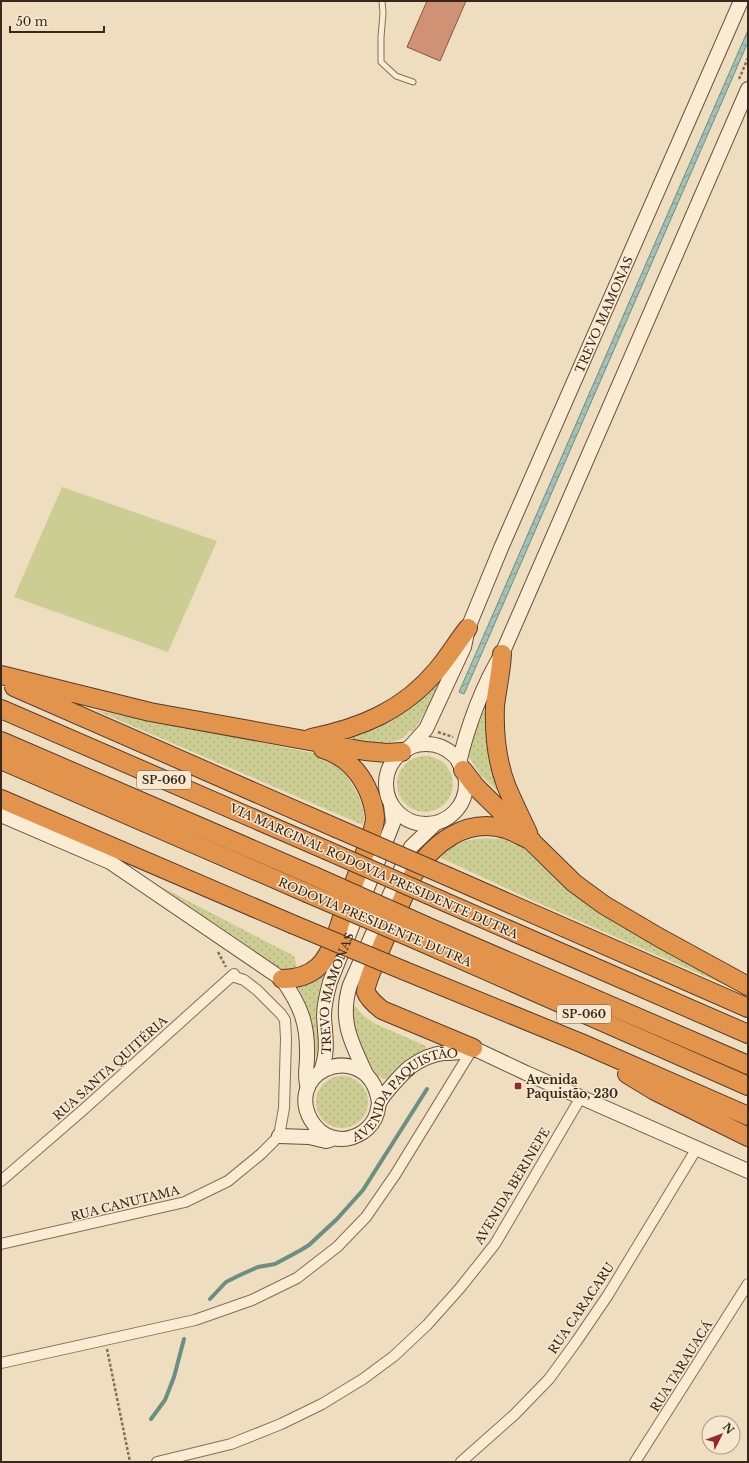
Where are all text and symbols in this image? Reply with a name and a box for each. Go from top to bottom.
scale bar [10,8,104,34]
text: 50 m [16,14,48,29]
street label: TREVO MAMONAS [571,253,636,375]
road number: SP-060 [137,771,191,789]
street label: VIA MARGINAL RODOVIA PRESIDENTE DUTRA [227,800,521,942]
street label: RODOVIA PRESIDENTE DUTRA [276,875,474,969]
street label: TREVO MAMONAS [316,930,356,1055]
road number: SP-060 [557,1005,611,1023]
street label: RUA SANTA QUITÉRIA [49,1012,171,1123]
street label: AVENIDA PAQUISTÃO [349,1045,458,1145]
place label: Avenida Paquistão, 230 [525,1072,618,1101]
marker: Avenida Paquistão, 230 [513,1081,523,1091]
street label: AVENIDA BERINEPE [471,1125,553,1248]
street label: RUA CANUTAMA [69,1182,182,1224]
street label: RUA CARACARU [545,1259,617,1357]
street label: RUA TARAUACÁ [646,1316,716,1414]
north arrow [701,1415,741,1455]
text: N [720,1420,738,1437]

